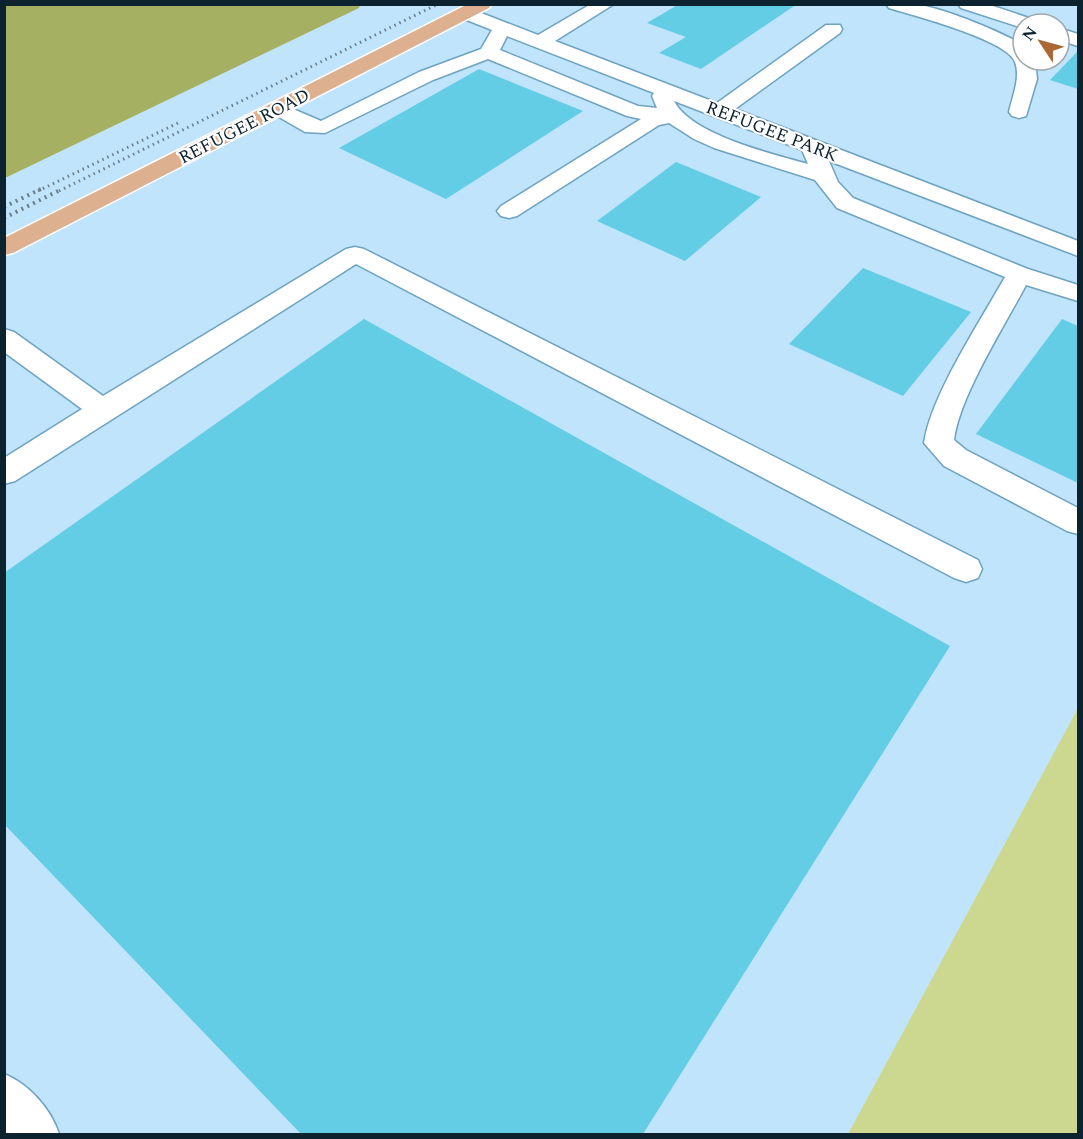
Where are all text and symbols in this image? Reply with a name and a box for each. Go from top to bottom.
north arrow [1011,12,1071,72]
text: N [1016,21,1043,46]
street label: REFUGEE ROAD [174,82,315,171]
street label: REFUGEE PARK [702,94,842,169]

